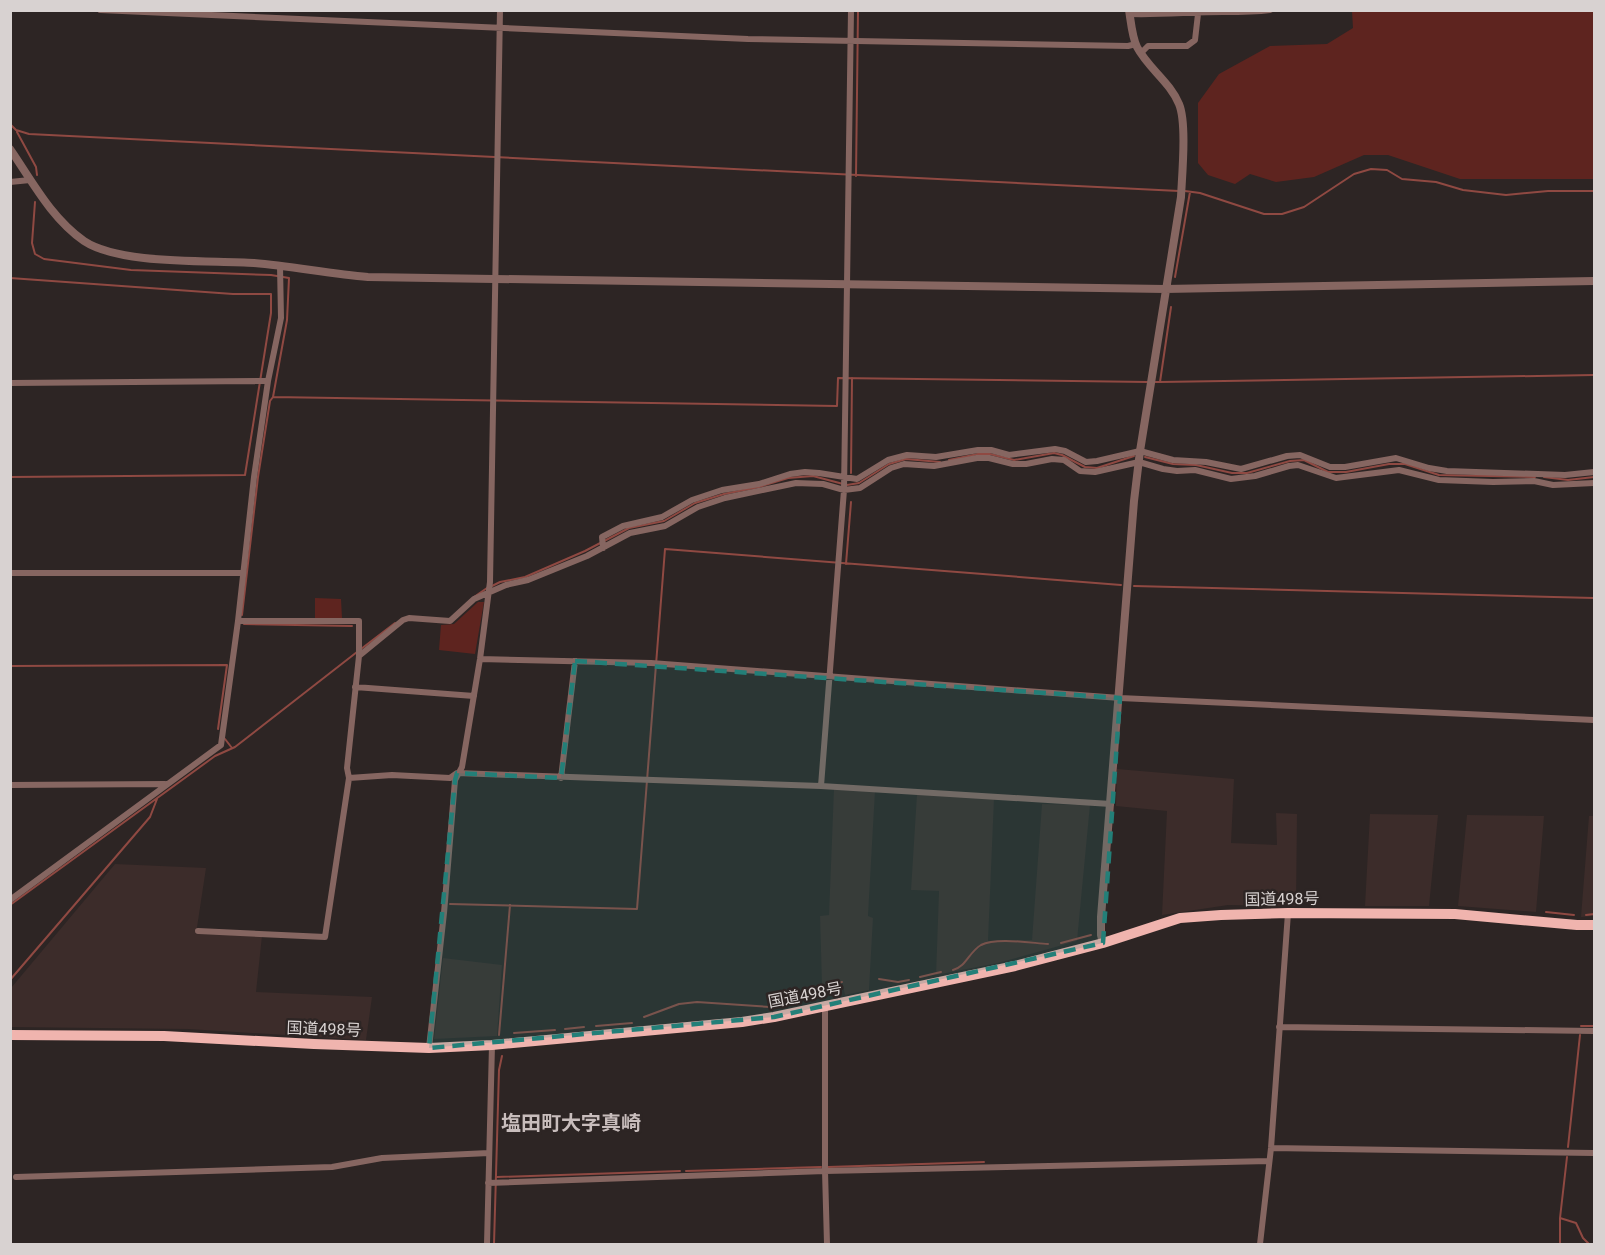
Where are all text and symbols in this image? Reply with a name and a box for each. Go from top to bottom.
street label: 国道498号 [1244,889,1320,909]
street label: 国道498号 [766,979,844,1011]
street label: 国道498号 [286,1018,362,1040]
district label: 塩田町大字真崎 [501,1111,641,1135]

